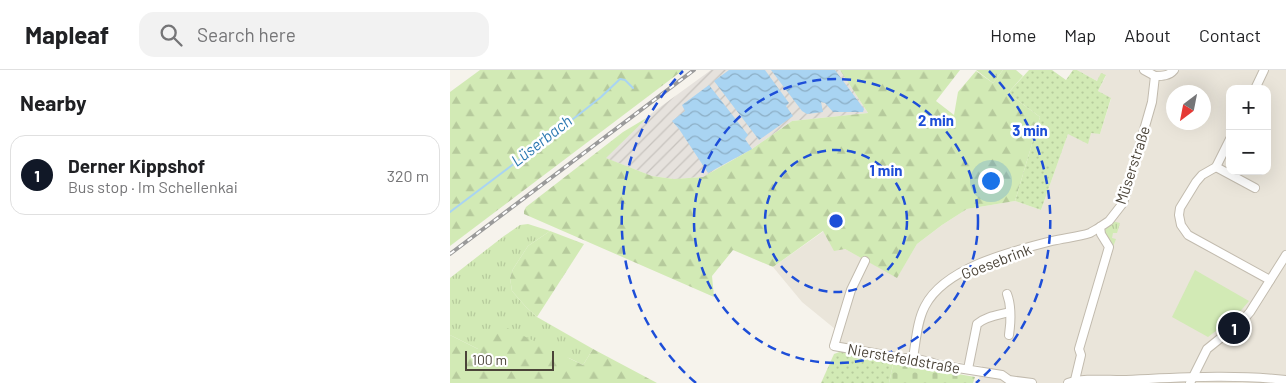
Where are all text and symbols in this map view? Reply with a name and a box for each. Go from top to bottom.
search box [139,12,489,57]
text: Mapleaf [25,20,109,49]
icon: search [157,21,185,49]
text: Search here [197,23,296,46]
text: Home [990,24,1036,46]
text: Map [1064,24,1096,46]
text: About [1124,24,1171,46]
text: Contact [1199,24,1261,46]
north arrow [1166,85,1211,130]
map controls [1226,85,1271,175]
button: + [1226,85,1271,130]
text: Nearby [20,90,86,115]
water label: Lüserbach [507,110,575,170]
text: 2 min [918,111,954,129]
text: 3 min [1012,121,1048,139]
street label: Müserstraße [1111,123,1153,207]
button: − [1226,130,1271,175]
text: Derner Kippshof [68,154,205,177]
text: 1 min [870,161,902,179]
text: 1 [34,166,40,185]
text: 320 m [387,166,429,185]
your location [978,168,1004,194]
text: Bus stop · Im Schellenkai [68,177,238,196]
centre of rings [827,212,845,230]
street label: Goesebrink [958,239,1034,283]
pin: 1 [1218,309,1250,347]
street label: Nierstefeldstraße [846,339,962,377]
scale bar [465,348,554,371]
text: 100 m [472,351,507,368]

